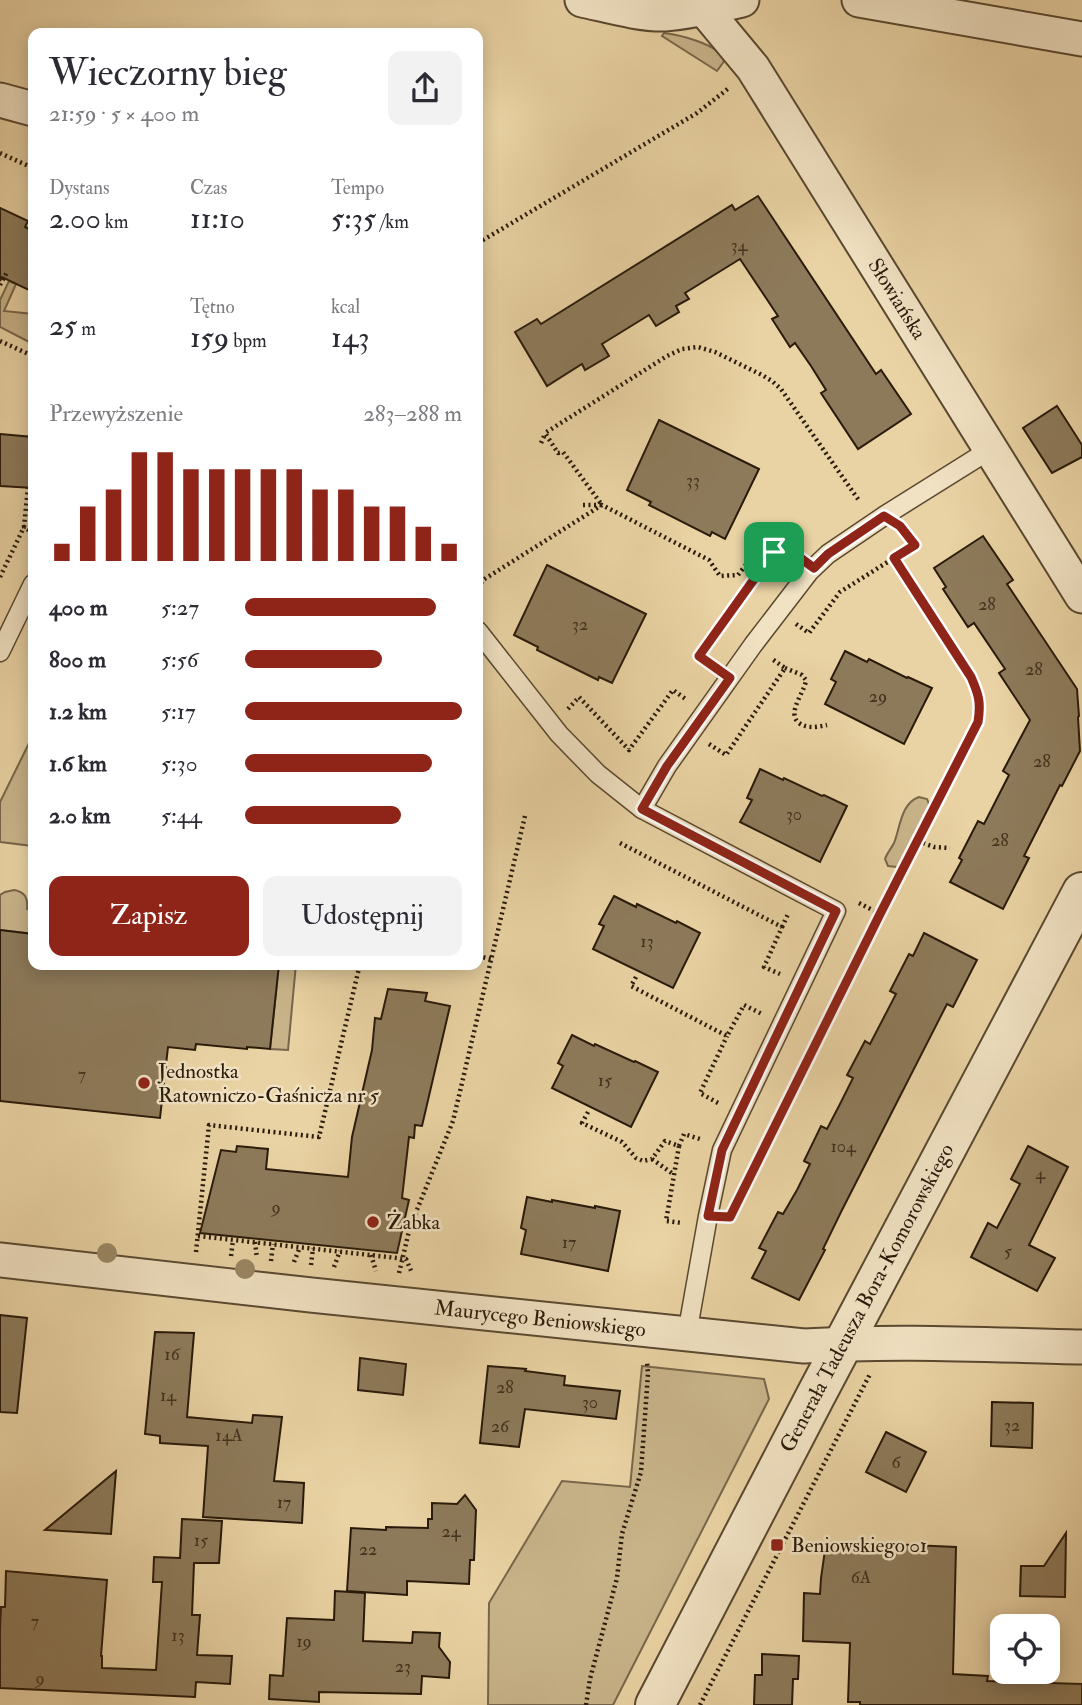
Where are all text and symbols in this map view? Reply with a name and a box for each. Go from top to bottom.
text: Wieczorny bieg [49,49,287,97]
button: share [388,51,462,125]
text: 21:59 · 5 × 400 m [49,99,199,128]
text: Dystans [49,176,110,200]
text: Czas [190,176,227,200]
text: Tempo [331,176,384,200]
text: 2.00 [49,200,101,237]
text: 11:10 [190,200,245,237]
text: 5:35 [331,200,376,237]
text: km [101,210,129,234]
text: /km [376,210,409,234]
house number: 34 [731,234,749,257]
street label: Słowiańska [862,253,933,345]
text: Tętno [190,295,235,319]
text: kcal [331,295,360,319]
text: 25 [49,307,77,344]
text: m [77,317,96,341]
text: 159 [190,319,229,356]
text: 143 [331,319,369,356]
text: bpm [229,329,267,353]
text: Przewyższenie [49,399,183,428]
text: 283–288 m [363,399,462,428]
house number: 33 [686,469,700,492]
pin [744,522,804,582]
icon: arrive [755,533,793,571]
text: 400 m [49,593,108,622]
text: 5:27 [161,593,199,622]
house number: 28 [978,593,996,616]
house number: 32 [572,613,588,636]
text: 800 m [49,645,106,674]
text: 5:56 [161,645,198,674]
house number: 28 [1025,658,1043,681]
house number: 29 [869,685,887,708]
text: 1.2 km [49,697,107,726]
text: 5:17 [161,697,196,726]
text: 1.6 km [49,749,107,778]
text: 5:30 [161,749,197,778]
house number: 28 [1033,750,1051,773]
text: 2.0 km [49,801,111,830]
text: 5:44 [161,801,202,830]
house number: 30 [786,803,802,826]
house number: 28 [991,829,1009,852]
button: Zapisz [49,876,249,956]
button: Udostępnij [263,876,462,956]
house number: 13 [640,930,654,953]
place label: Jednostka Ratowniczo-Gaśnicza nr 5 [157,1058,380,1109]
house number: 7 [78,1063,86,1086]
house number: 15 [598,1069,612,1092]
marker: Jednostka Ratowniczo-Gaśnicza nr 5 [136,1075,152,1091]
house number: 104 [830,1135,857,1158]
street label: Generała Tadeusza Bora-Komorowskiego [774,1139,960,1457]
house number: 4 [1035,1162,1046,1185]
house number: 9 [269,1196,281,1219]
place label: Żabka [387,1209,440,1236]
marker: Żabka [365,1214,381,1230]
house number: 17 [562,1231,576,1254]
house number: 5 [1004,1240,1012,1263]
street label: Maurycego Beniowskiego [433,1294,647,1344]
house number: 16 [164,1343,181,1366]
house number: 28 [496,1376,514,1399]
house number: 14 [160,1384,177,1407]
house number: 30 [582,1391,598,1414]
house number: 32 [1004,1414,1020,1437]
house number: 26 [491,1415,510,1438]
house number: 14A [215,1424,243,1447]
house number: 6 [891,1451,901,1474]
house number: 17 [277,1491,291,1514]
house number: 24 [442,1520,462,1543]
house number: 15 [194,1529,208,1552]
place label: Beniowskiego 01 [791,1532,927,1559]
marker: Beniowskiego 01 [769,1537,785,1553]
house number: 22 [359,1538,377,1561]
house number: 6A [851,1566,872,1589]
house number: 7 [31,1610,39,1633]
map controls [990,1614,1060,1684]
button: locate [990,1614,1060,1684]
house number: 13 [171,1624,185,1647]
house number: 19 [296,1630,312,1653]
house number: 23 [395,1655,411,1678]
house number: 9 [33,1667,45,1690]

